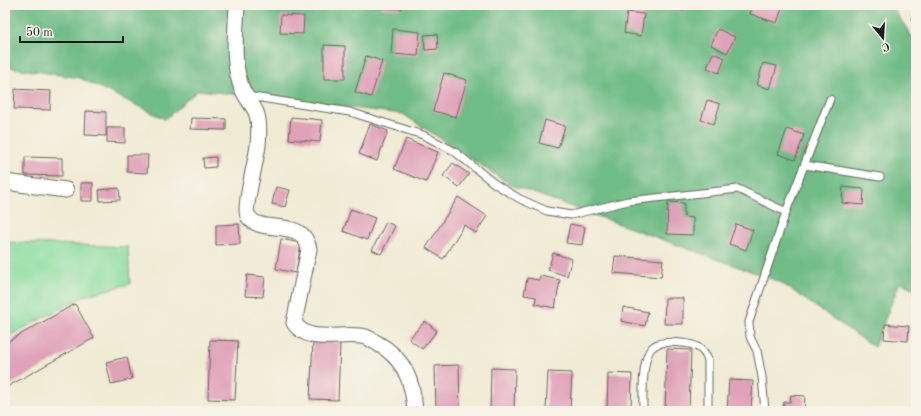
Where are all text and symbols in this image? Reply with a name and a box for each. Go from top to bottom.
scale bar [20,18,123,44]
north arrow [863,18,903,58]
text: 50 m [26,26,53,39]
text: С [880,40,891,52]

